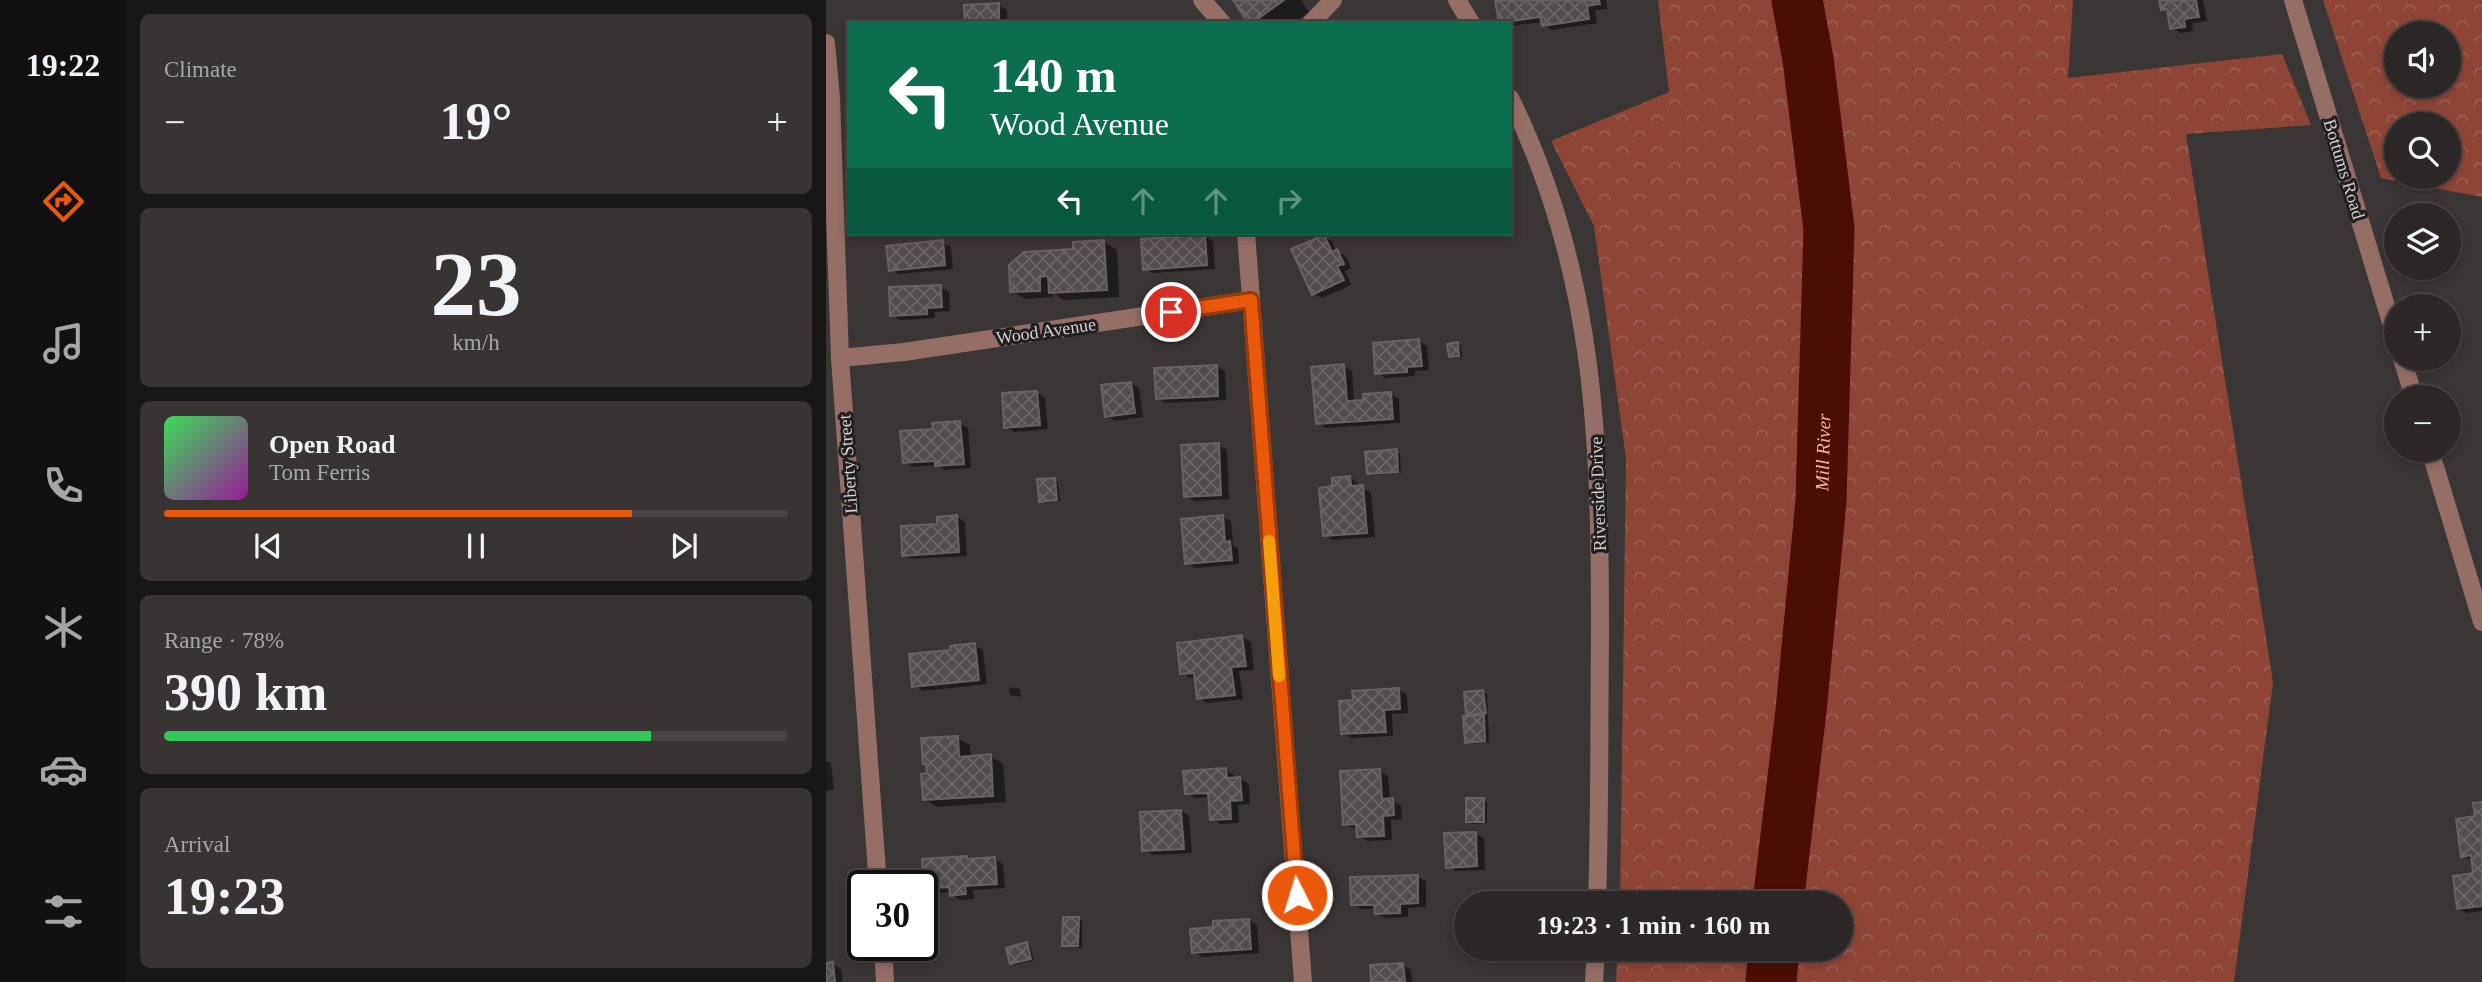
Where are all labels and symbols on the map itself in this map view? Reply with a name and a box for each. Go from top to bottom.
street label: Bottums Road [2319,117,2369,221]
pin [1141,282,1201,342]
street label: Wood Avenue [995,314,1097,348]
water label: Mill River [1811,413,1834,492]
street label: Liberty Street [835,414,861,514]
street label: Riverside Drive [1586,436,1610,552]
position arrow [1260,858,1334,932]
speed limit sign: 30 [847,870,938,961]

